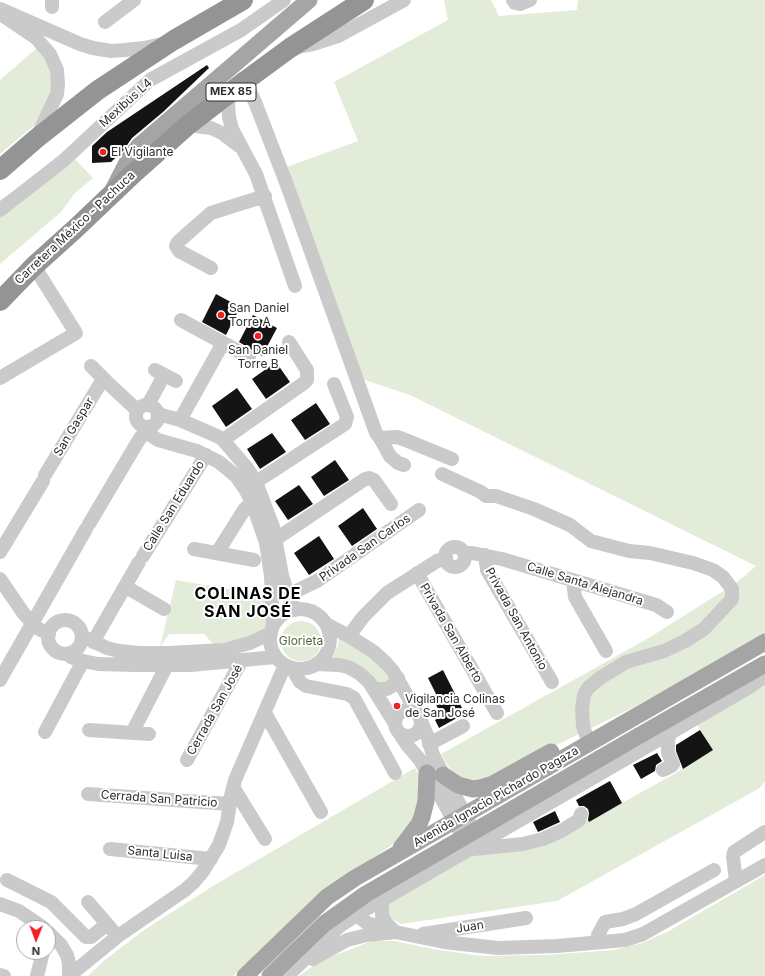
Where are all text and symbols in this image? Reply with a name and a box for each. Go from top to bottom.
street label: Mexibús L4 [97,76,155,130]
road number: MEX 85 [206,83,256,101]
place label: El Vigilante [111,145,173,159]
marker: El Vigilante [98,147,108,157]
street label: Carretera México - Pachuca [12,168,138,288]
place label: San Daniel Torre A [229,301,289,329]
marker: San Daniel Torre A [216,310,226,320]
marker: San Daniel Torre B [253,331,263,341]
place label: San Daniel Torre B [228,343,288,371]
street label: San Gaspar [51,395,97,459]
street label: Calle San Eduardo [140,458,208,554]
street label: Privada San Carlos [317,511,413,585]
street label: Calle Santa Alejandra [525,559,645,609]
street label: Privada San Antonio [482,565,550,673]
street label: Privada San Alberto [417,581,485,685]
district label: COLINAS DE SAN JOSÉ [194,584,302,622]
park label: Glorieta [279,634,323,648]
street label: Cerrada San José [184,662,246,758]
place label: Vigilancia Colinas de San José [405,692,505,720]
marker: Vigilancia Colinas de San José [392,701,402,711]
street label: Avenida Ignacio Pichardo Pagaza [411,744,581,850]
street label: Cerrada San Patricio [100,788,218,810]
street label: Santa Luisa [127,843,193,865]
street label: Juan [455,918,485,936]
north arrow [16,920,56,960]
text: N [31,944,40,958]

